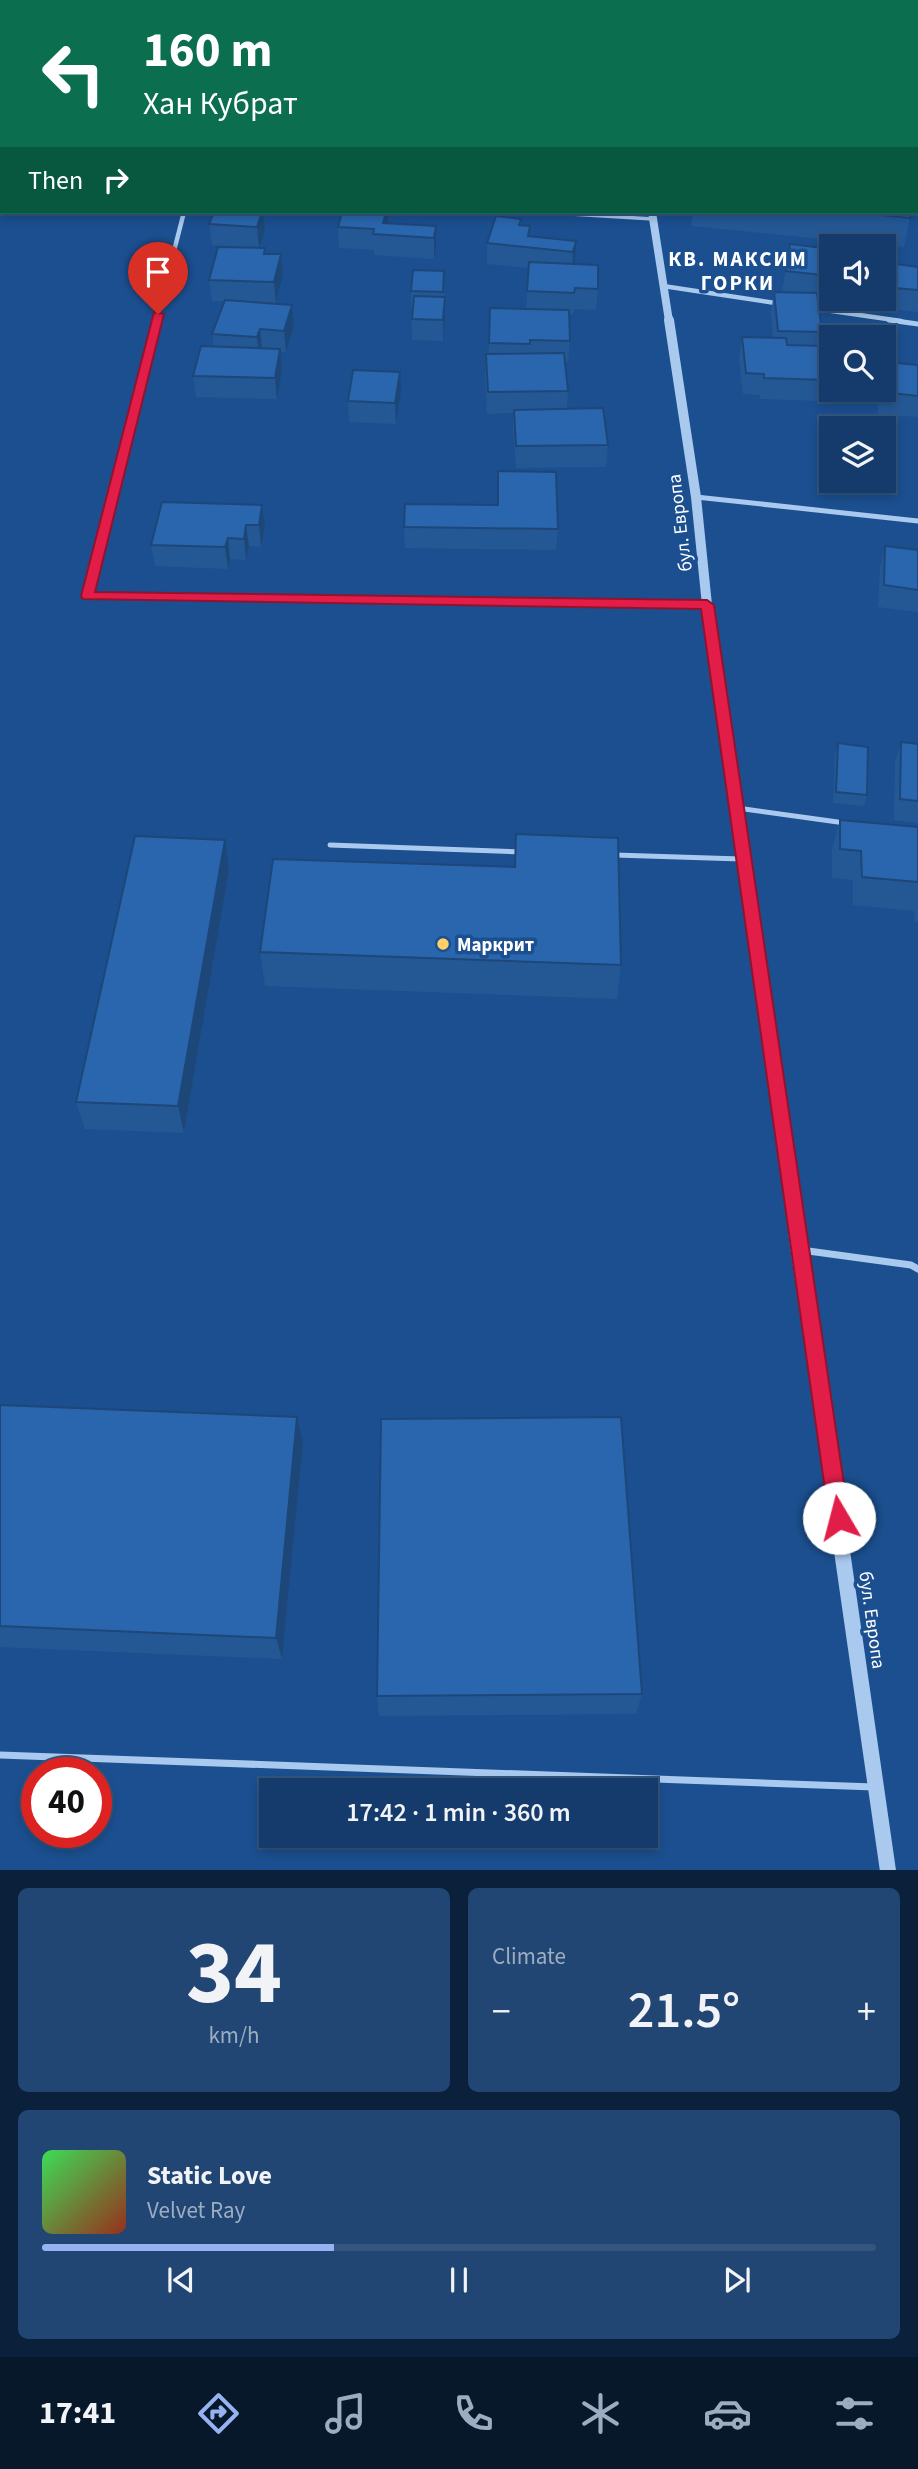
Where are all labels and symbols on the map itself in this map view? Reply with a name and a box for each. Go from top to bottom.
pin [128,242,188,314]
district label: КВ. МАКСИМ ГОРКИ [668,244,808,298]
street label: бул. Европа [661,472,700,573]
place label: Маркрит [457,932,534,959]
marker: Маркрит [435,936,451,952]
position arrow [802,1481,876,1555]
street label: бул. Европа [851,1570,892,1671]
speed limit sign: 40 [21,1757,112,1848]

